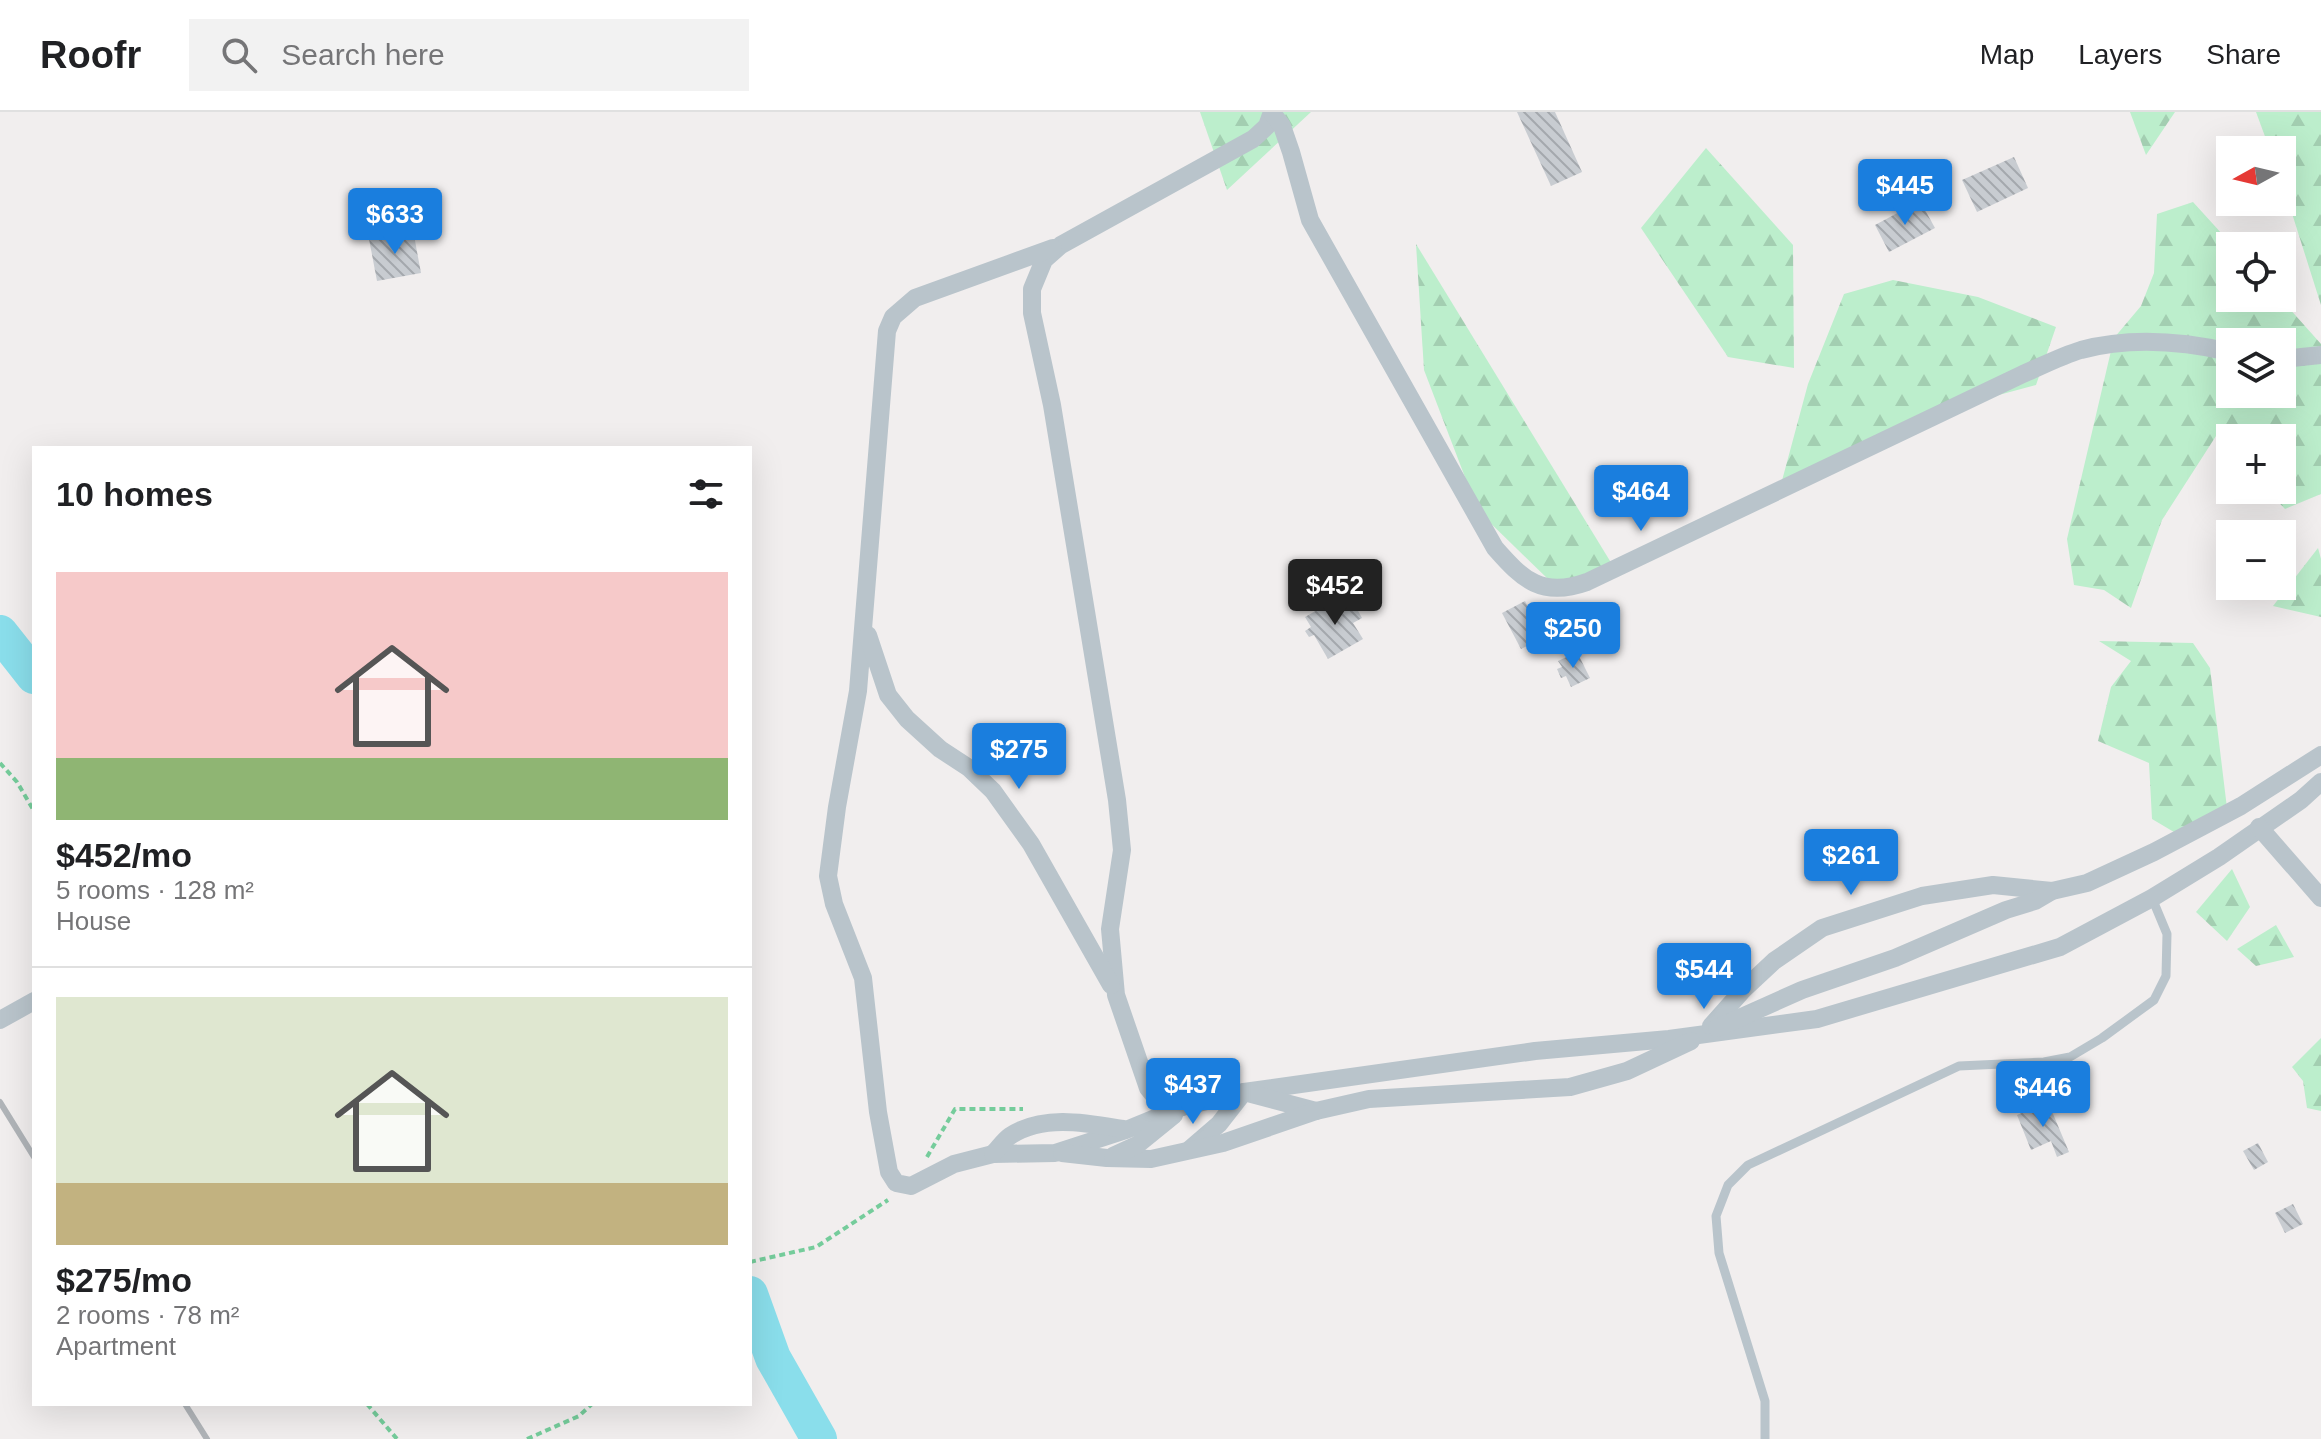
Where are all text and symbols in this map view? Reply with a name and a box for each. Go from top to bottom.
search box [189,19,749,91]
icon: search [217,33,261,77]
text: Roofr [40,34,141,76]
text: Search here [281,38,445,71]
text: Map [1980,39,2034,70]
text: Layers [2078,39,2162,70]
text: Share [2206,39,2281,70]
north arrow [2216,136,2296,216]
map controls [2216,136,2296,600]
pin: $445 [1858,159,1952,227]
text: $445 [1876,170,1934,200]
pin: $633 [348,188,442,256]
text: $633 [366,199,424,229]
button: locate [2216,232,2296,312]
button: layers [2216,328,2296,408]
button: + [2216,424,2296,504]
pin: $464 [1594,465,1688,533]
icon: filters [684,472,728,516]
text: 10 homes [56,475,213,513]
text: $464 [1612,476,1670,506]
button: − [2216,520,2296,600]
pin: $452 [1288,559,1382,627]
text: $452 [1306,570,1364,600]
pin: $250 [1526,602,1620,670]
text: $250 [1544,613,1602,643]
icon: home [320,624,464,768]
pin: $275 [972,723,1066,791]
text: $275 [990,734,1048,764]
pin: $261 [1804,829,1898,897]
text: $452/mo [56,836,192,874]
text: $261 [1822,840,1880,870]
text: 5 rooms · 128 m² [56,875,254,905]
text: House [56,906,131,936]
pin: $544 [1657,943,1751,1011]
text: $544 [1675,954,1733,984]
icon: home [320,1049,464,1193]
pin: $437 [1146,1058,1240,1126]
pin: $446 [1996,1061,2090,1129]
text: $437 [1164,1069,1222,1099]
text: $446 [2014,1072,2072,1102]
text: $275/mo [56,1261,192,1299]
text: 2 rooms · 78 m² [56,1300,240,1330]
text: Apartment [56,1331,176,1361]

